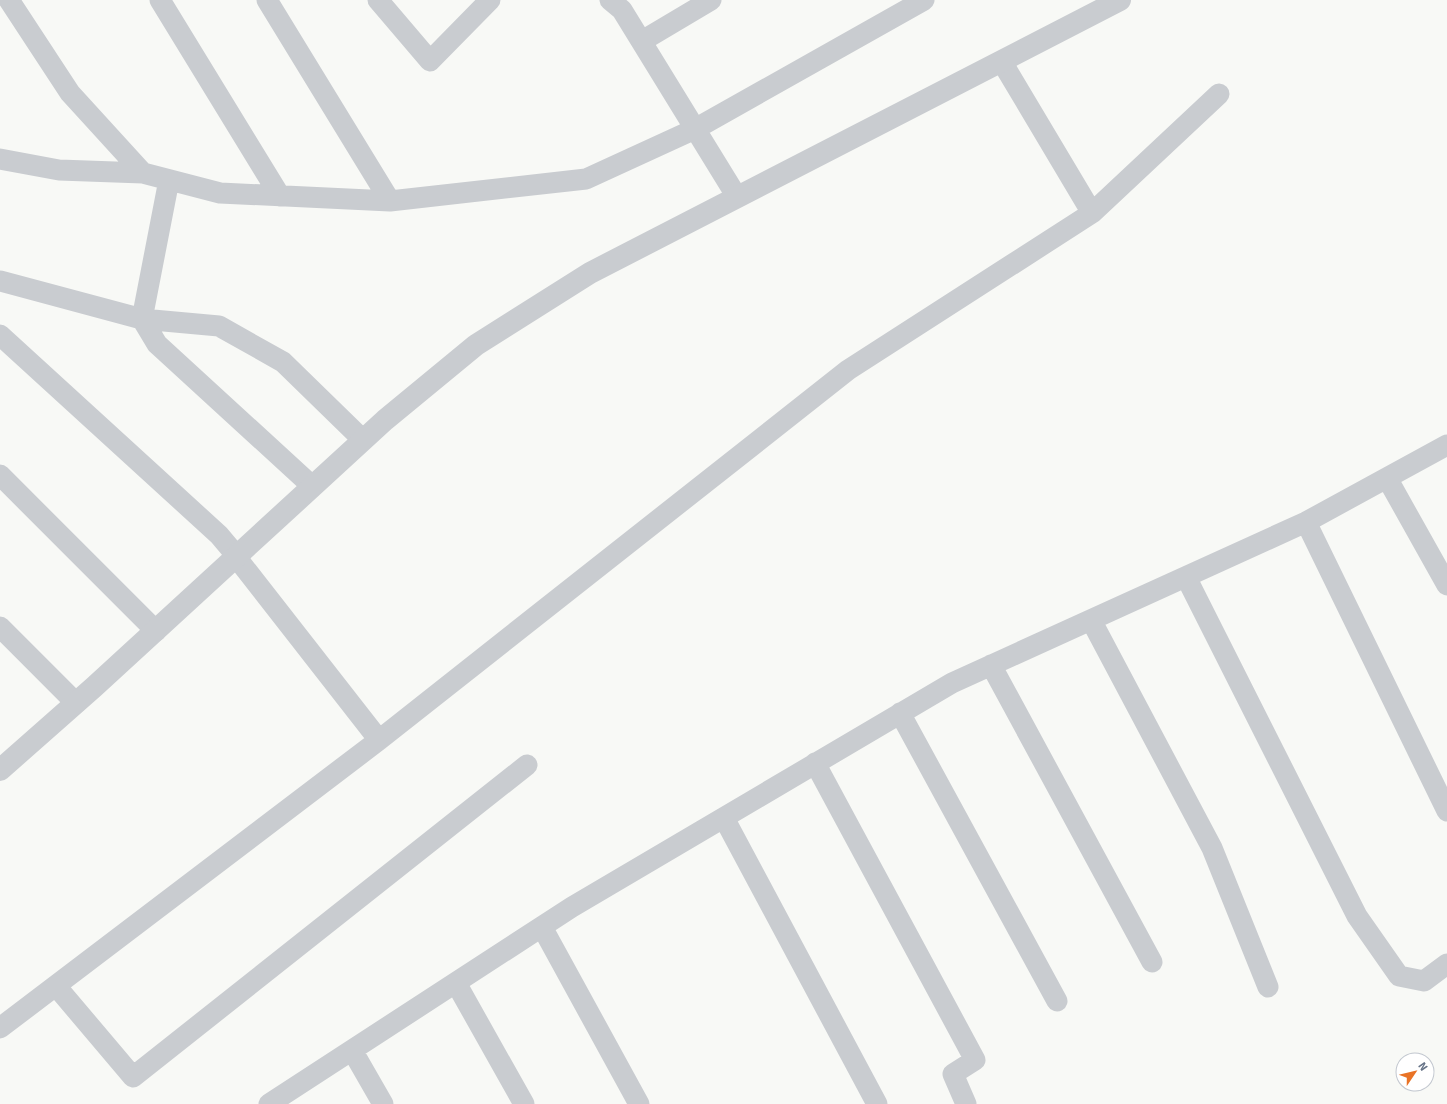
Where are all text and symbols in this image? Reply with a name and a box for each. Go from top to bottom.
north arrow [1395,1052,1435,1092]
text: N [1415,1060,1430,1073]

